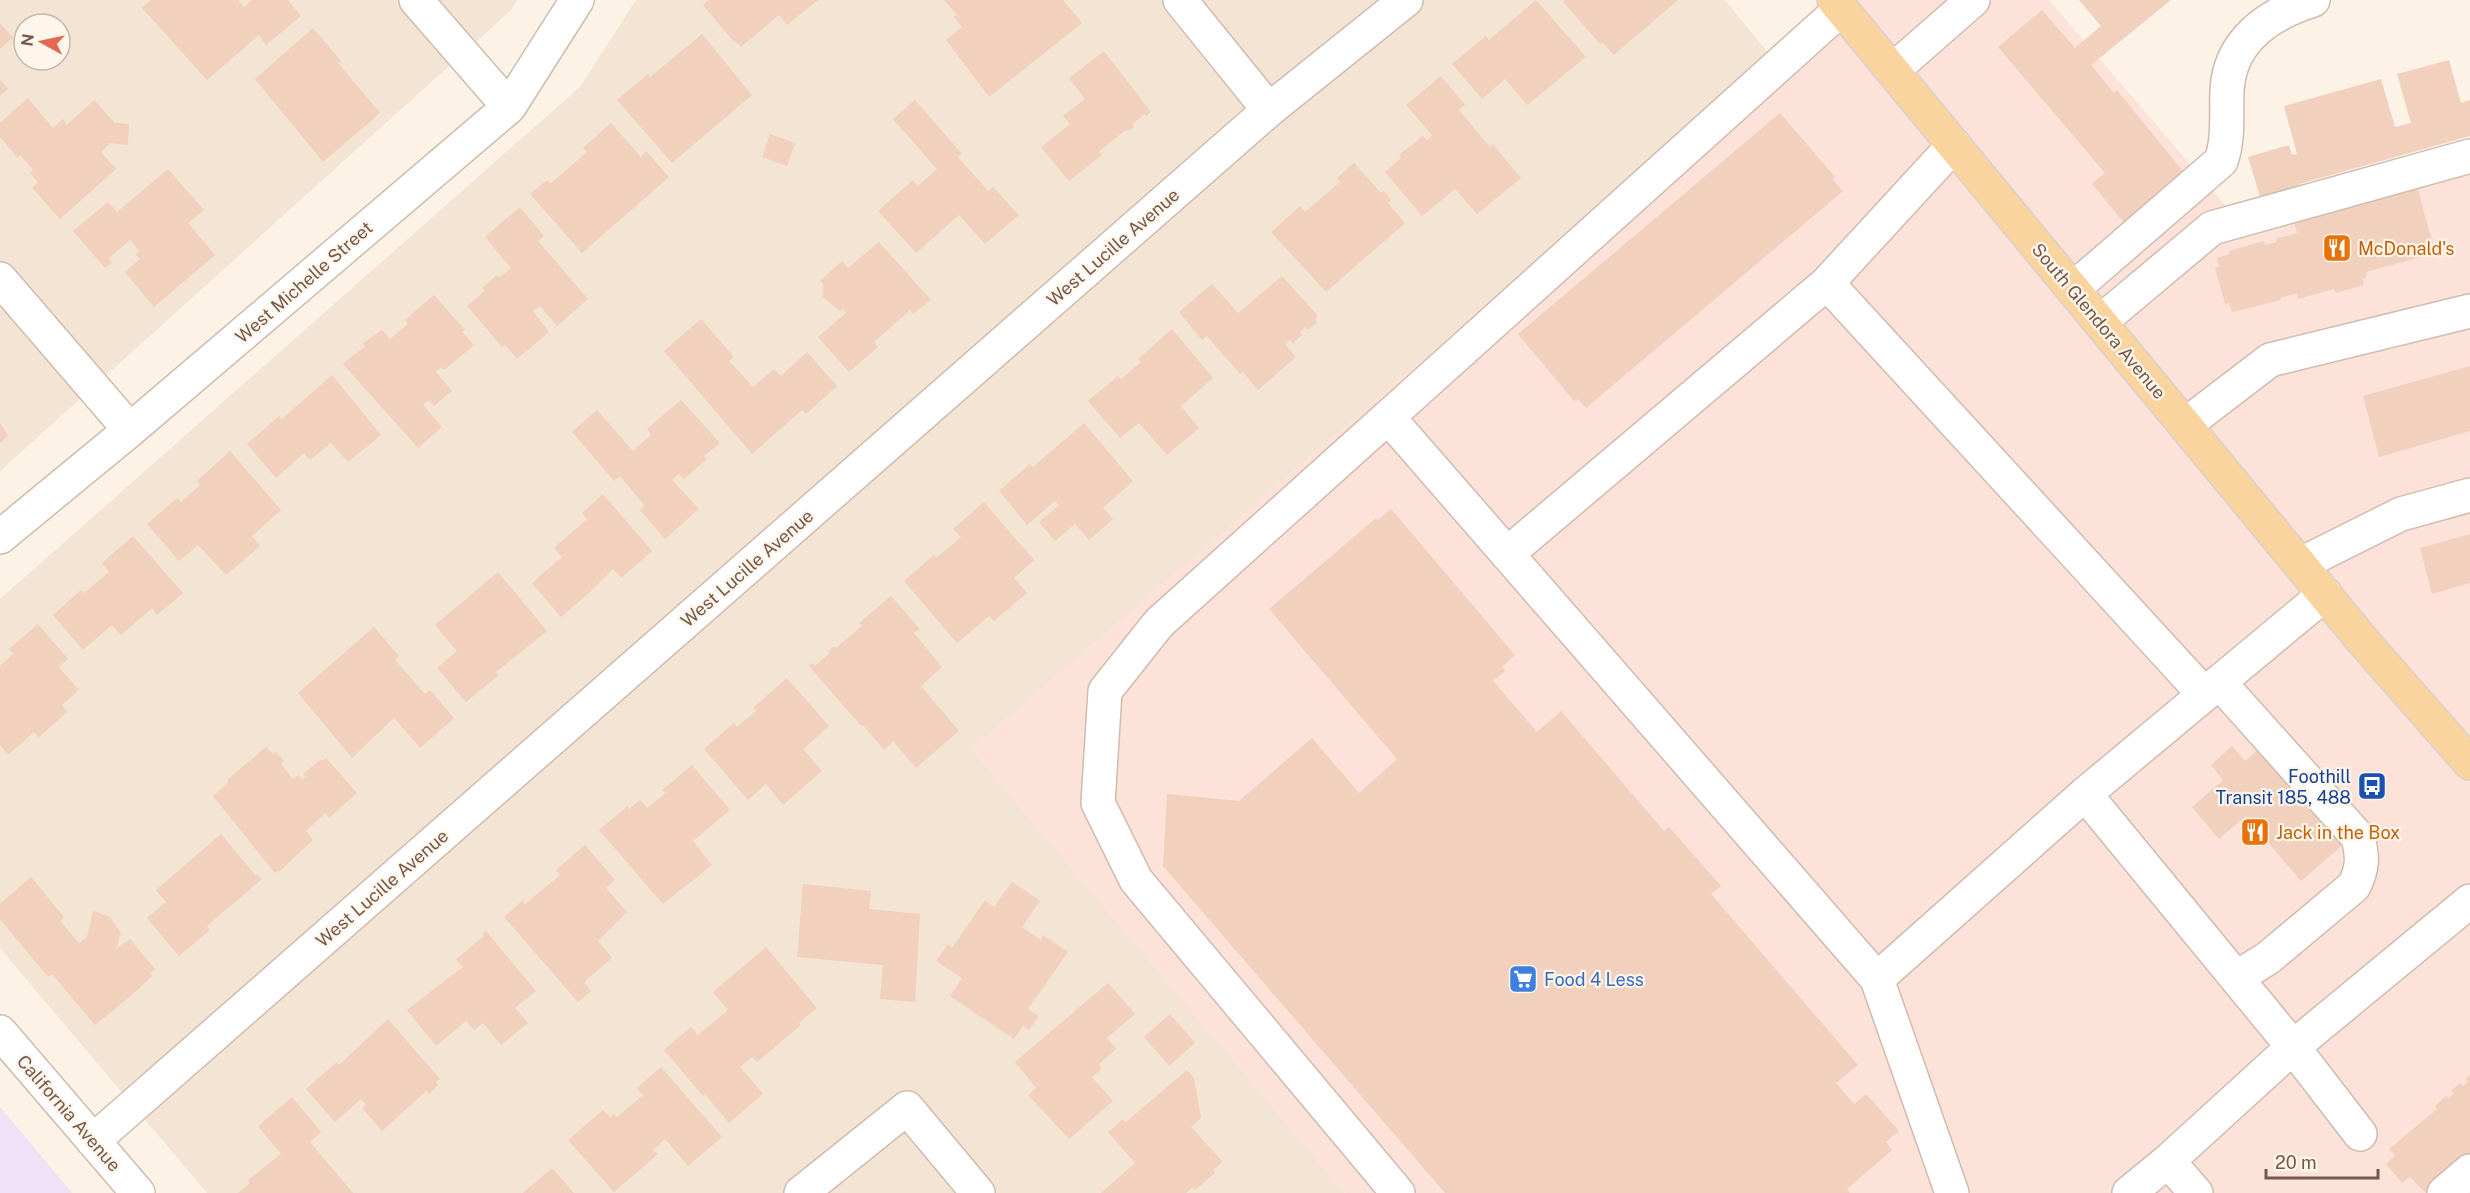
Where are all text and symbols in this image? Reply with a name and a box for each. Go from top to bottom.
north arrow [12,12,72,72]
text: N [17,32,38,48]
street label: West Lucille Avenue [1043,184,1183,310]
street label: West Michelle Street [231,217,377,347]
restaurant icon: McDonald's [2321,232,2353,264]
place label: McDonald's [2358,238,2454,259]
street label: South Glendora Avenue [2028,239,2170,403]
street label: West Lucille Avenue [677,505,817,631]
place label: Foothill Transit 185, 488 [2215,766,2351,808]
bus stop icon: Foothill Transit 185, 488 [2356,770,2388,802]
restaurant icon: Jack in the Box [2239,816,2271,848]
place label: Jack in the Box [2276,822,2400,843]
street label: West Lucille Avenue [312,825,452,951]
supermarket icon: Food 4 Less [1507,963,1539,995]
place label: Food 4 Less [1544,969,1644,990]
street label: California Avenue [13,1051,125,1175]
scale bar [2266,1142,2378,1180]
text: 20 m [2275,1152,2317,1173]

